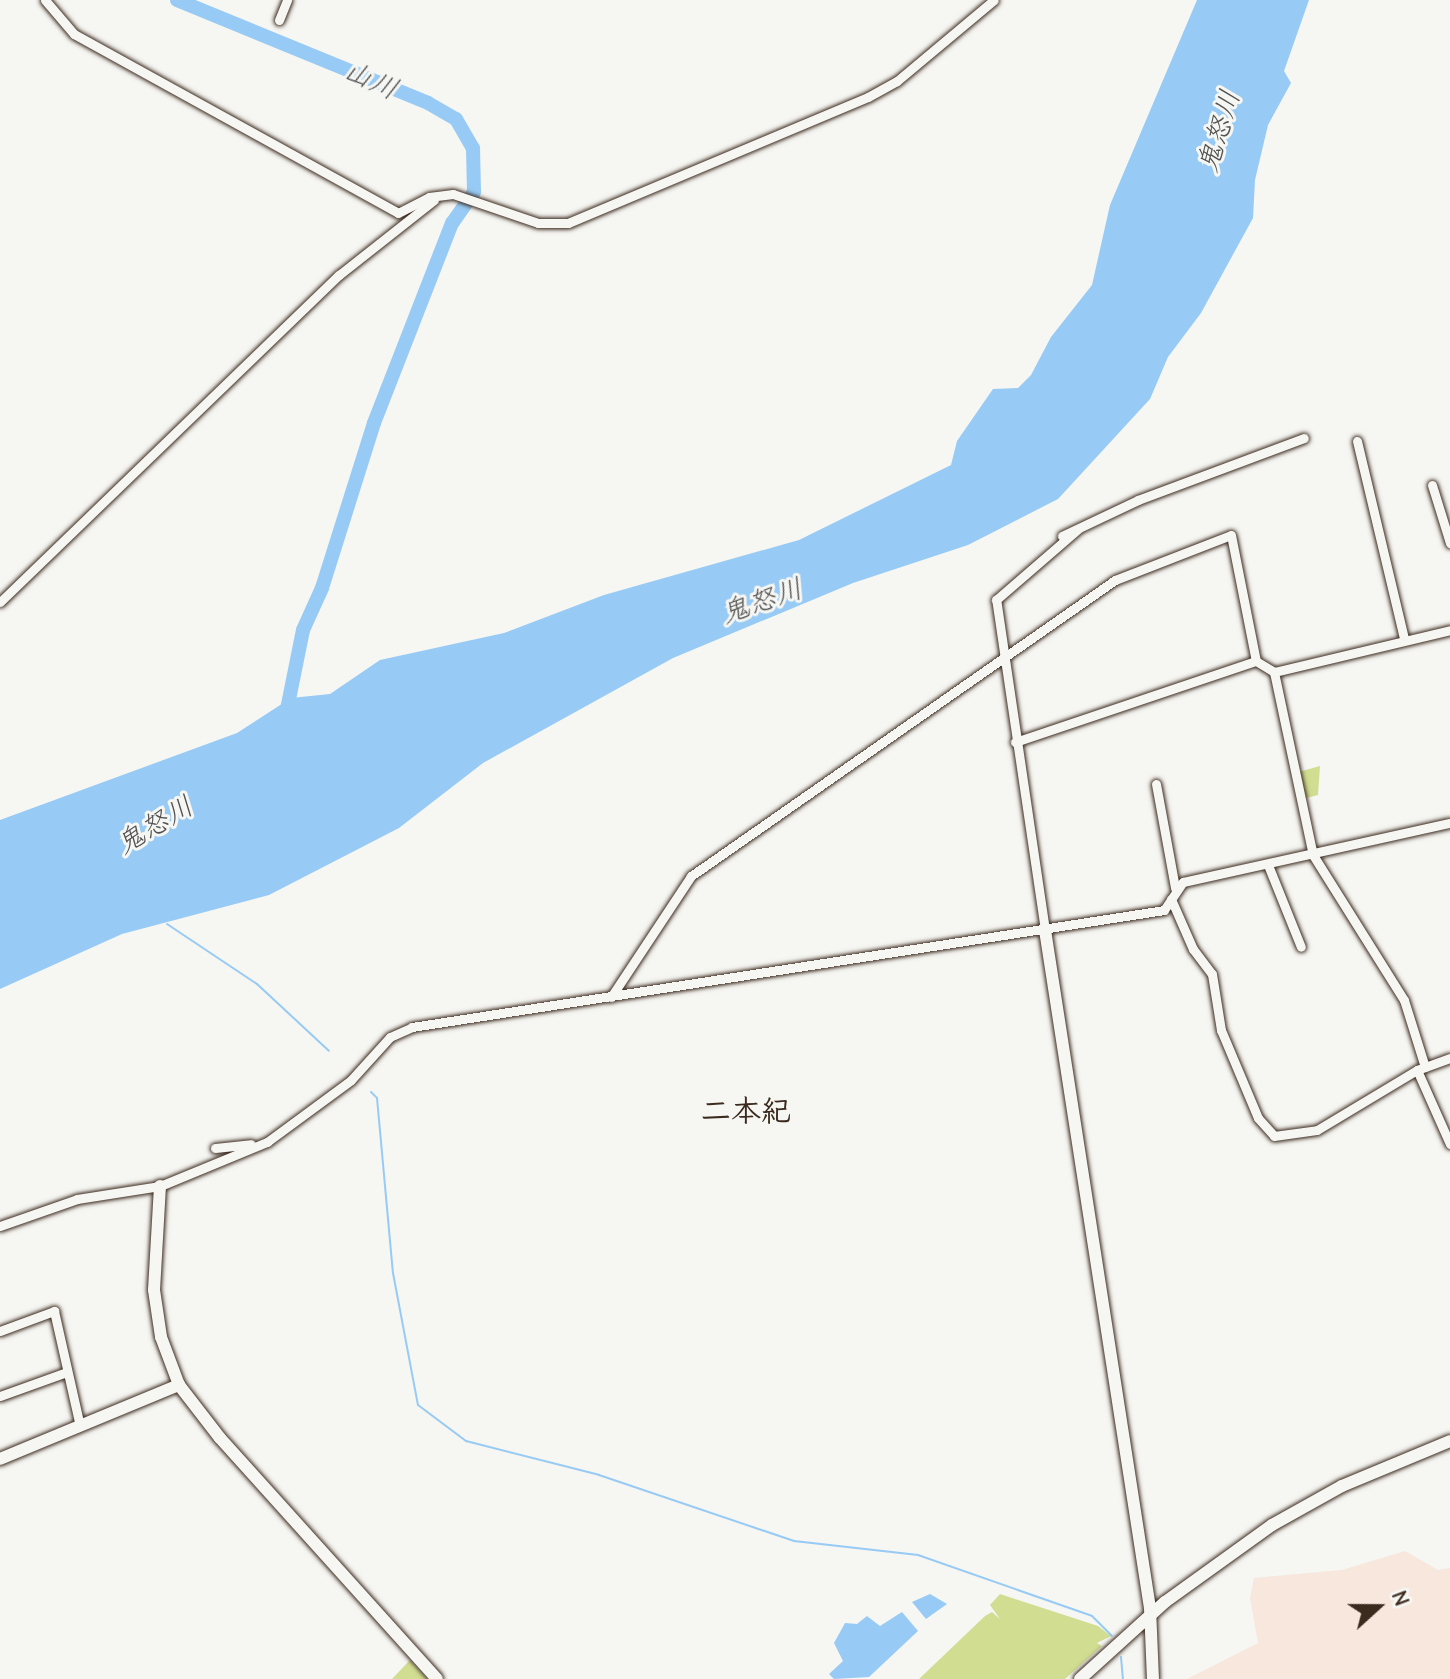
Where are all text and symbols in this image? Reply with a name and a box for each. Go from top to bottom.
water label: 山川 [339,53,403,107]
water label: 鬼怒川 [1191,86,1247,176]
water label: 鬼怒川 [717,571,807,631]
water label: 鬼怒川 [110,789,200,861]
district label: 二本紀 [701,1094,791,1130]
north arrow [1338,1567,1418,1647]
text: N [1386,1587,1415,1610]

